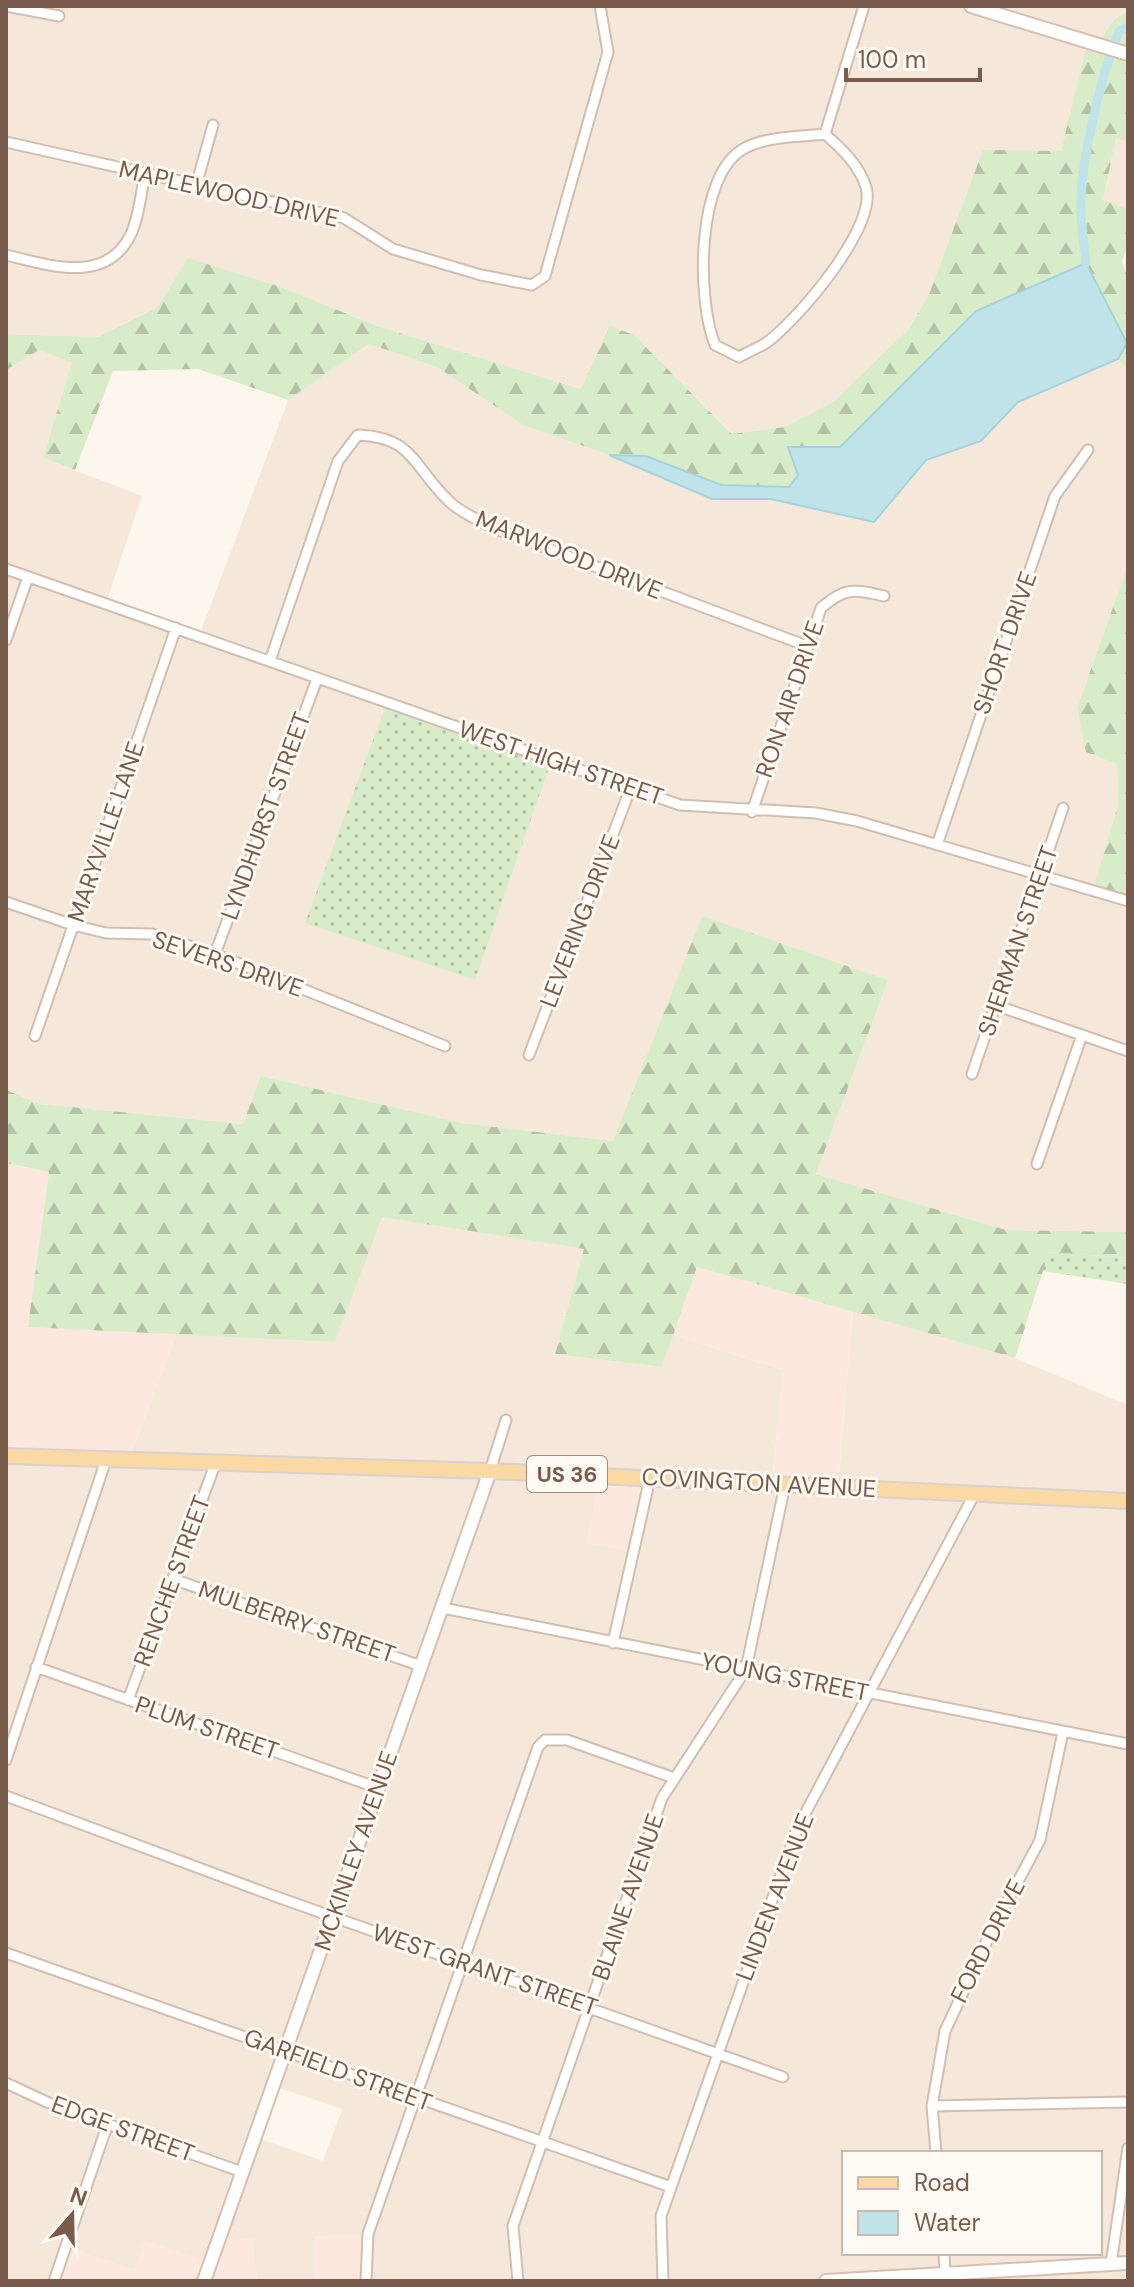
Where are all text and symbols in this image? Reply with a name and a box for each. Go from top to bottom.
scale bar [846,32,980,82]
text: 100 m [858,44,926,75]
street label: MAPLEWOOD DRIVE [116,153,342,234]
street label: MARWOOD DRIVE [471,503,667,606]
street label: SHORT DRIVE [966,567,1043,718]
street label: RON AIR DRIVE [748,616,831,781]
street label: LYNDHURST STREET [214,708,318,924]
street label: WEST HIGH STREET [455,713,668,812]
street label: MARYVILLE LANE [60,737,151,926]
street label: LEVERING DRIVE [532,830,627,1012]
street label: SHERMAN STREET [970,842,1065,1040]
street label: SEVERS DRIVE [149,923,308,1004]
road number: US 36 [527,1456,607,1492]
street label: COVINGTON AVENUE [641,1461,877,1504]
street label: RENCHE STREET [126,1491,217,1671]
street label: MULBERRY STREET [194,1573,400,1670]
street label: YOUNG STREET [699,1645,871,1708]
street label: PLUM STREET [131,1688,283,1767]
street label: MCKINLEY AVENUE [307,1747,404,1955]
street label: BLAINE AVENUE [584,1809,671,1984]
street label: LINDEN AVENUE [728,1809,821,1985]
street label: FORD DRIVE [943,1874,1032,2008]
street label: WEST GRANT STREET [368,1916,602,2023]
street label: GARFIELD STREET [240,2021,436,2118]
street label: EDGE STREET [47,2088,199,2169]
legend [842,2151,1102,2255]
text: Road [914,2167,970,2198]
north arrow [32,2175,112,2255]
text: N [66,2180,91,2213]
text: Water [914,2207,980,2238]

